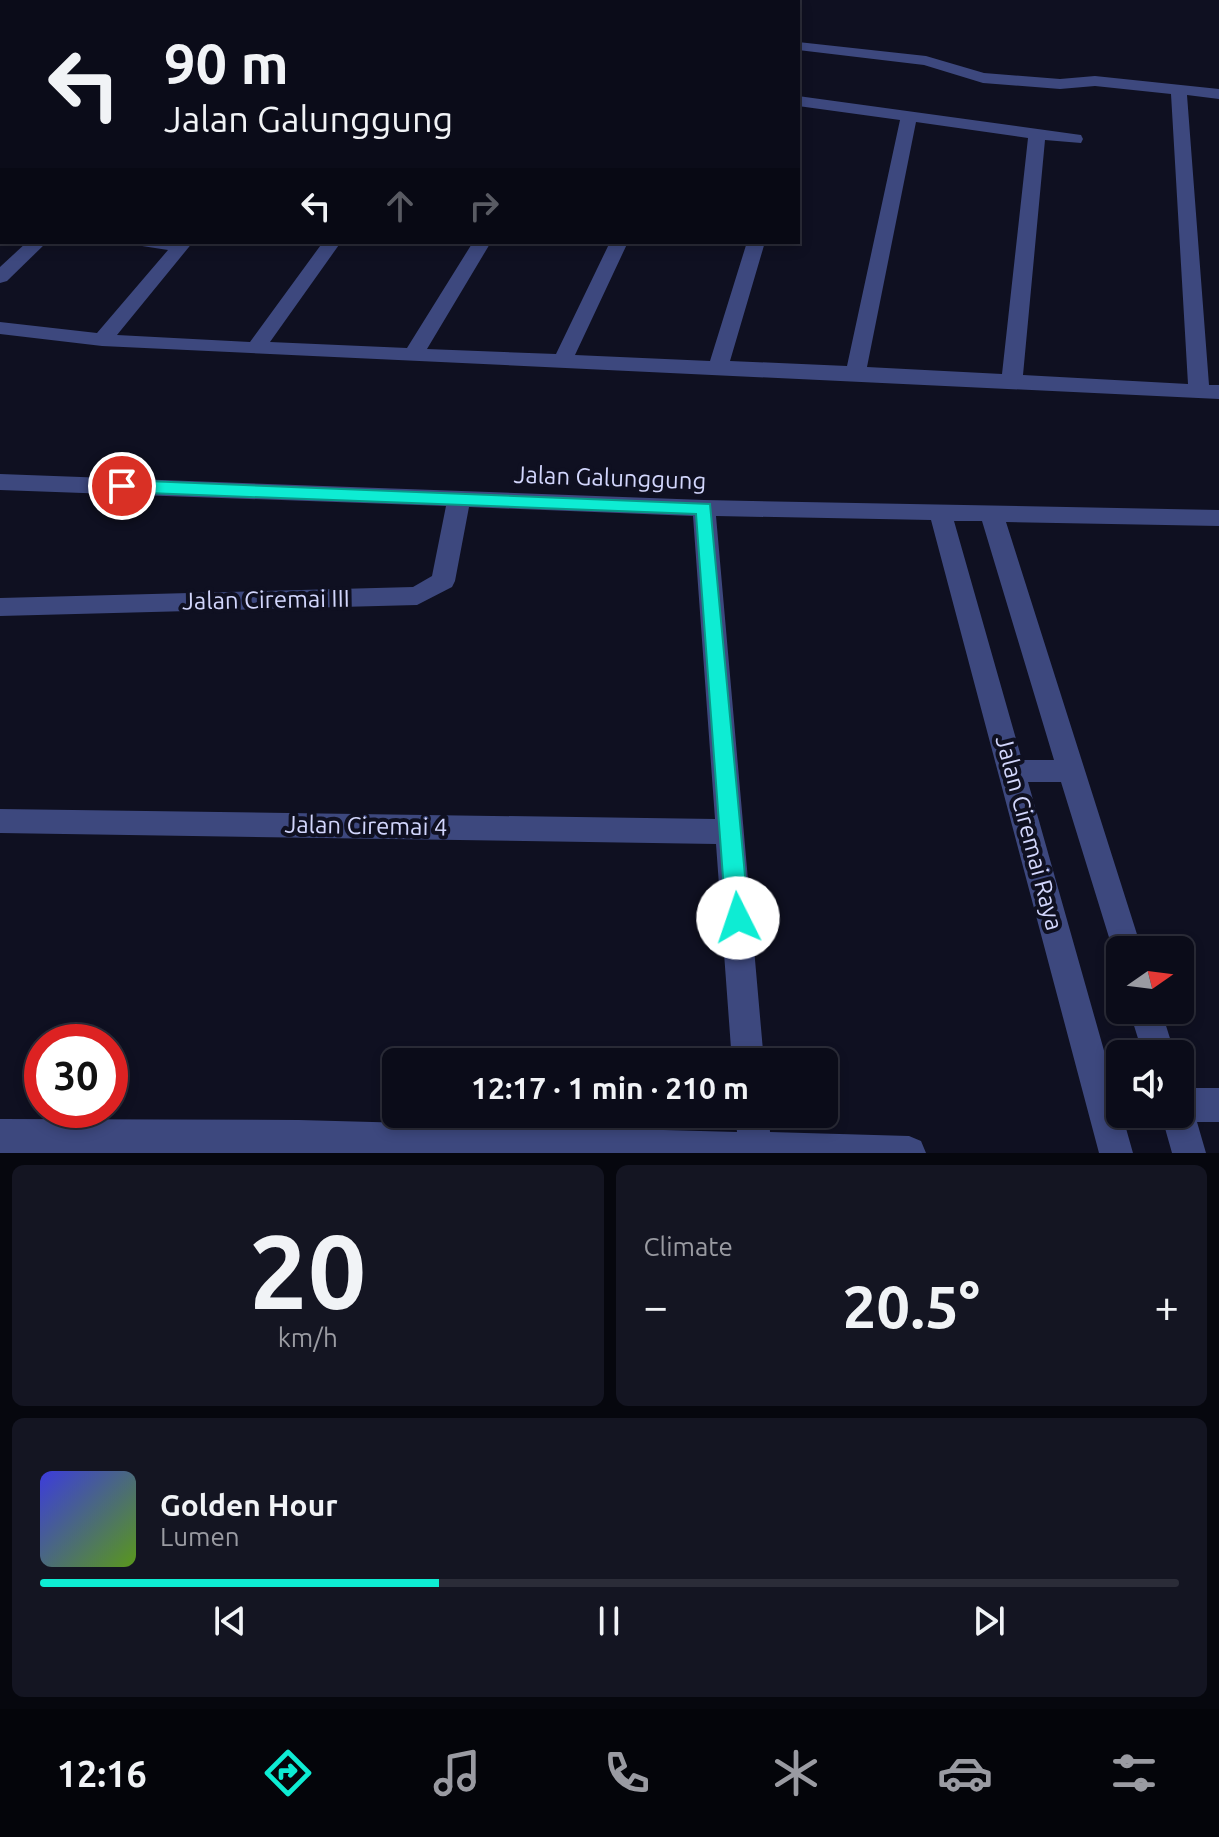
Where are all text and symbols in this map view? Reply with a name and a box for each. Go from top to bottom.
icon: left [32,32,136,136]
text: 90 m [164,32,289,95]
text: Jalan Galunggung [164,98,453,139]
icon: left [294,184,338,228]
icon: ahead [378,184,422,228]
icon: right [462,184,506,228]
pin [88,452,156,520]
street label: Jalan Galunggung [513,461,707,494]
icon: arrive [100,464,144,508]
street label: Jalan Ciremai III [182,585,350,614]
street label: Jalan Ciremai Raya [991,733,1068,933]
street label: Jalan Ciremai 4 [284,811,448,840]
position arrow [696,876,780,960]
north arrow [1106,936,1194,1024]
map controls [1106,936,1194,1128]
speed limit sign: 30 [24,1024,128,1128]
button: sound [1106,1040,1194,1128]
text: 12:17 · 1 min · 210 m [471,1071,749,1105]
text: 20 [249,1212,366,1329]
text: Climate [644,1232,733,1261]
text: 20.5° [843,1272,980,1339]
text: − [644,1281,668,1330]
text: + [1154,1281,1179,1330]
text: km/h [278,1323,338,1352]
text: Golden Hour [160,1488,338,1522]
text: Lumen [160,1522,240,1551]
icon: previous [208,1599,252,1643]
icon: pause [587,1599,631,1643]
icon: next [967,1599,1011,1643]
icon: directions [260,1745,316,1801]
icon: music [429,1745,485,1801]
icon: phone [599,1745,655,1801]
icon: climate [768,1745,824,1801]
icon: car [937,1745,993,1801]
icon: filters [1106,1745,1162,1801]
text: 12:16 [57,1753,147,1794]

